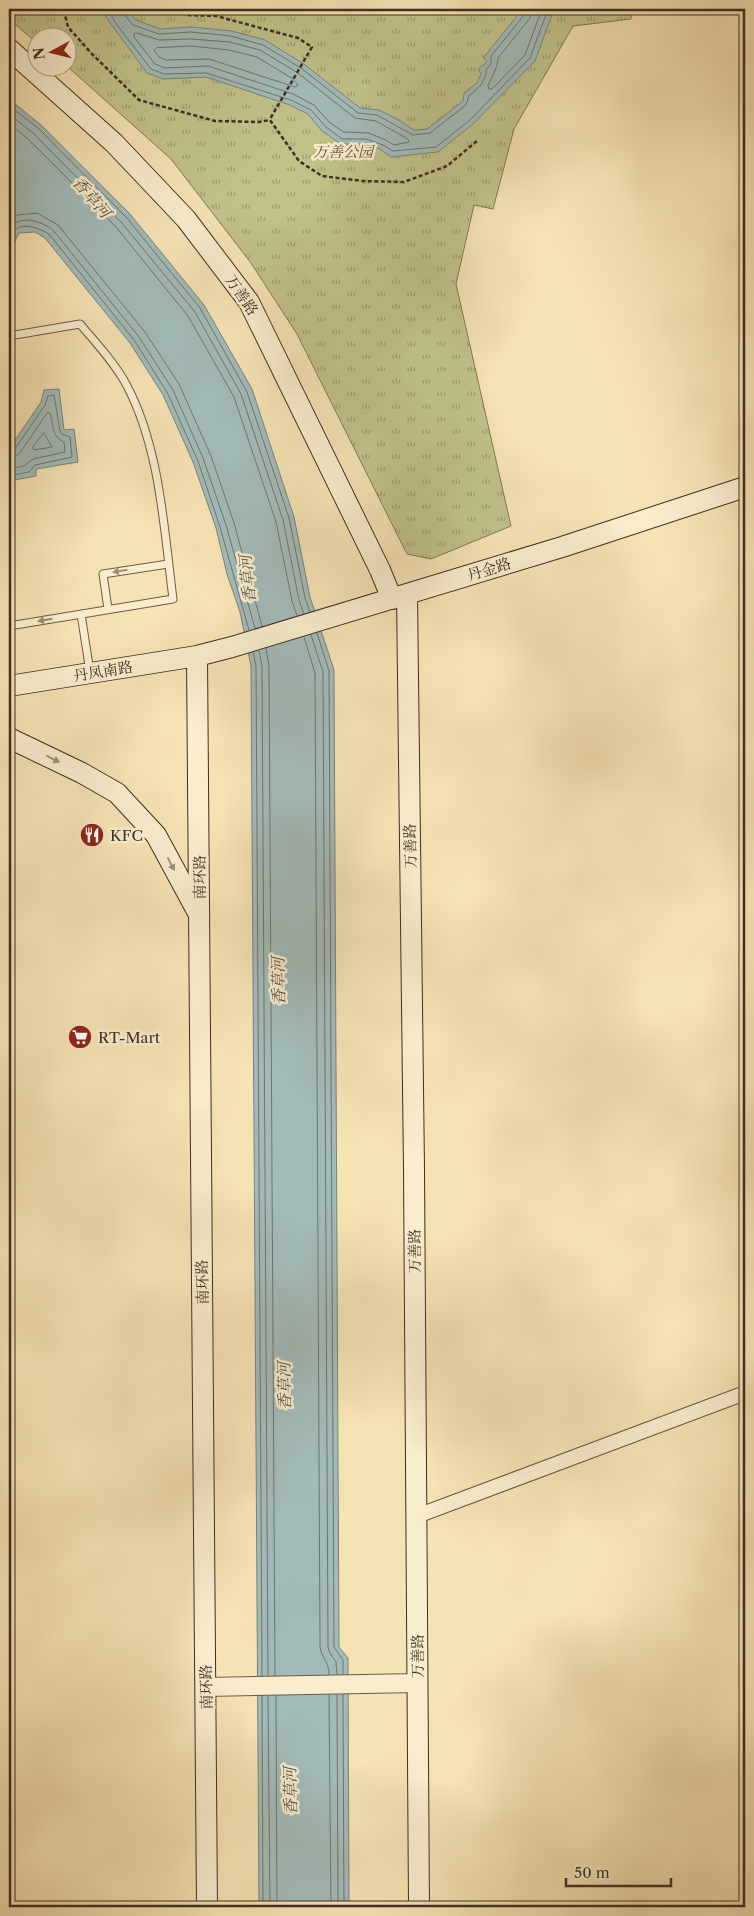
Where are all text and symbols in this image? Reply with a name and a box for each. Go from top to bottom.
north arrow [28,28,78,78]
text: N [29,46,49,61]
park label: 万善公园 [313,142,375,161]
water label: 香草河 [69,172,117,224]
street label: 万善路 [222,271,262,319]
water label: 香草河 [234,551,259,604]
street label: 丹金路 [465,553,513,585]
one-way arrow [112,567,128,575]
one-way arrow [36,617,52,625]
street label: 丹凤南路 [72,657,134,685]
one-way arrow [46,755,60,763]
restaurant icon: KFC [79,822,105,848]
street label: 万善路 [400,823,420,869]
place label: KFC [110,826,143,845]
street label: 南环路 [190,854,209,900]
one-way arrow [167,856,175,871]
water label: 香草河 [268,954,288,1005]
supermarket icon: RT-Mart [67,1024,93,1050]
place label: RT-Mart [98,1028,161,1047]
street label: 万善路 [405,1228,424,1274]
street label: 南环路 [192,1259,212,1305]
water label: 香草河 [274,1359,294,1410]
street label: 万善路 [408,1633,427,1679]
street label: 南环路 [196,1664,216,1710]
water label: 香草河 [280,1764,300,1815]
scale bar [566,1856,672,1888]
text: 50 m [574,1863,610,1882]

